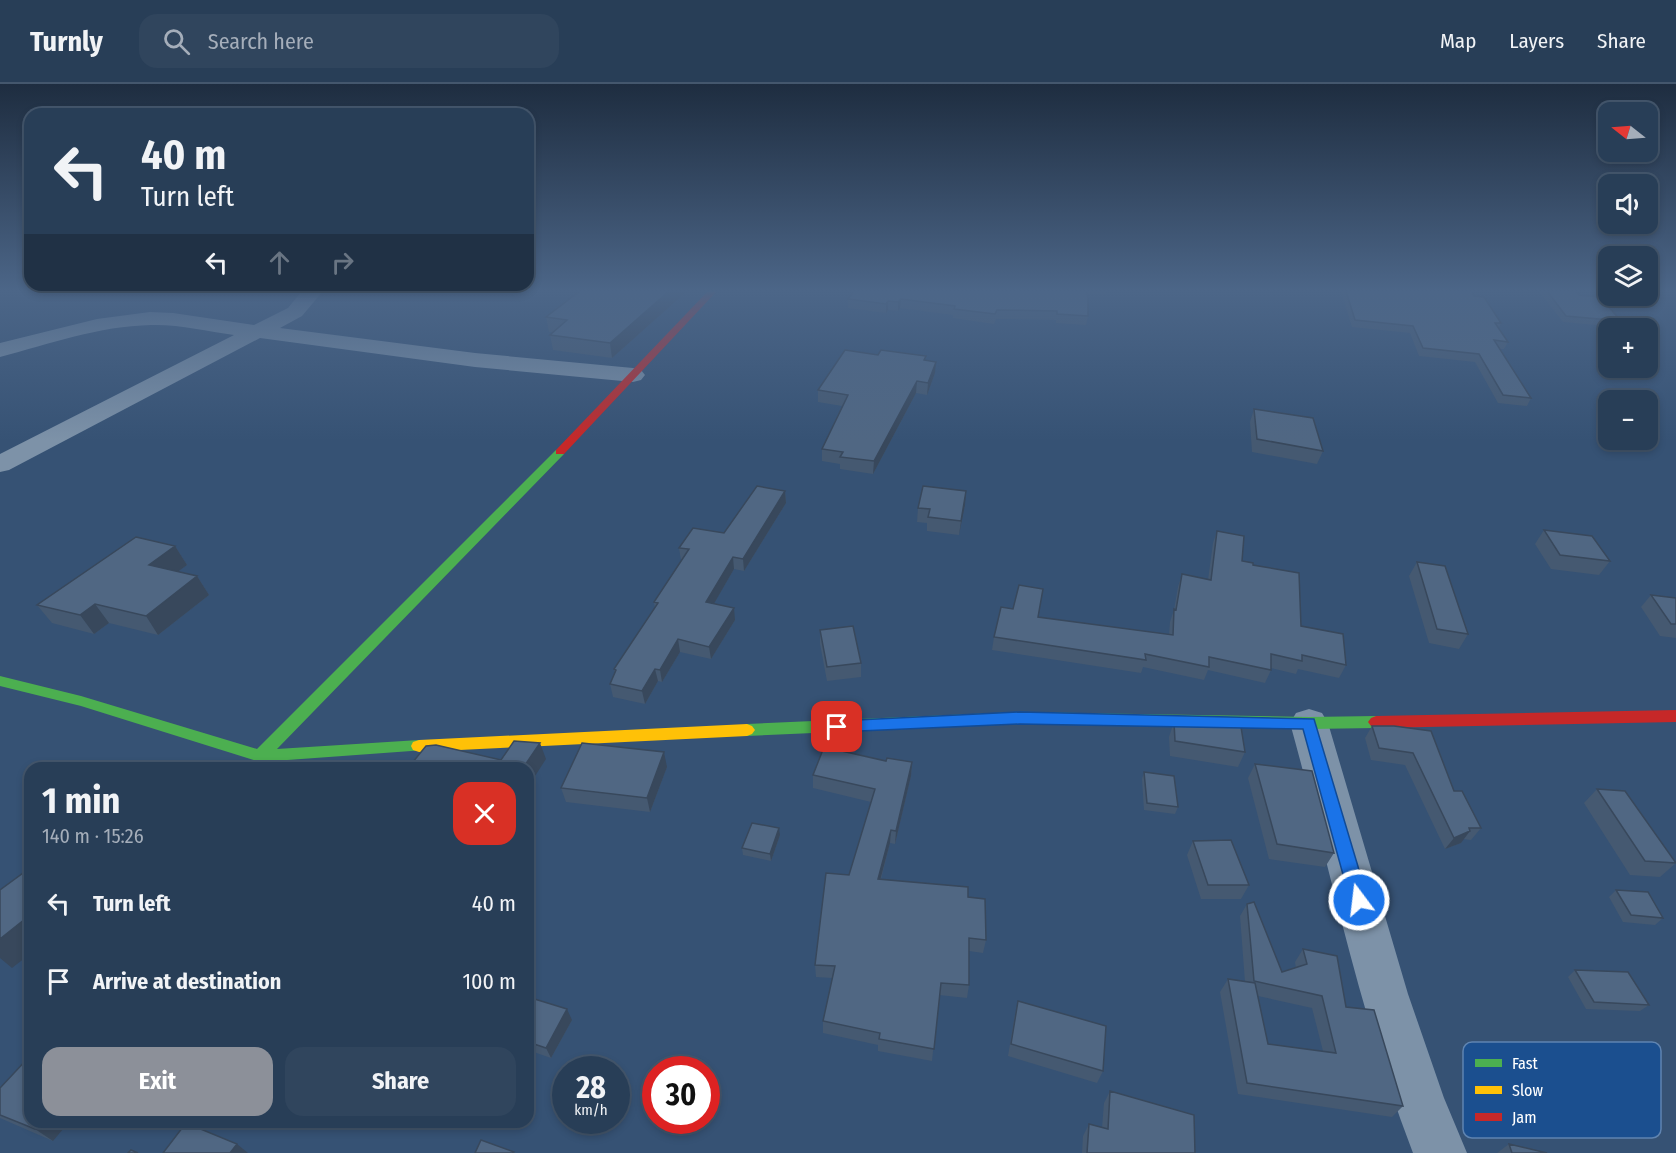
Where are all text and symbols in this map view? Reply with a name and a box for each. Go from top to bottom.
search box [139,14,559,68]
text: Turnly [30,25,103,58]
icon: search [160,25,193,58]
text: Search here [208,28,314,55]
text: Map [1440,28,1476,54]
text: Layers [1509,28,1564,54]
text: Share [1597,28,1646,54]
north arrow [1598,102,1658,162]
map controls [1598,102,1658,450]
text: 40 m [141,130,226,180]
icon: left [42,132,120,210]
button: sound [1598,174,1658,234]
text: Turn left [141,181,234,213]
icon: left [200,246,233,279]
icon: ahead [263,246,296,279]
icon: right [326,246,359,279]
button: layers [1598,246,1658,306]
button: + [1598,318,1658,378]
button: − [1598,390,1658,450]
pin [811,701,862,752]
icon: arrive [820,710,853,743]
text: 1 min [42,779,120,823]
button: close [453,782,516,845]
text: 140 m · 15:26 [42,824,144,848]
position arrow [1327,868,1391,932]
icon: left [42,887,75,920]
text: Turn left [93,890,171,917]
text: 40 m [472,890,516,917]
icon: arrive [42,965,75,998]
text: Arrive at destination [93,968,281,995]
text: 100 m [462,968,516,995]
legend [1463,1042,1661,1138]
button: Exit [42,1047,273,1116]
button: Share [285,1047,516,1116]
text: Fast [1512,1054,1539,1073]
speed limit sign: 30 [642,1056,720,1134]
text: 28 [576,1070,606,1106]
text: Slow [1512,1081,1543,1100]
text: km/h [574,1101,608,1119]
text: Jam [1512,1108,1537,1127]

